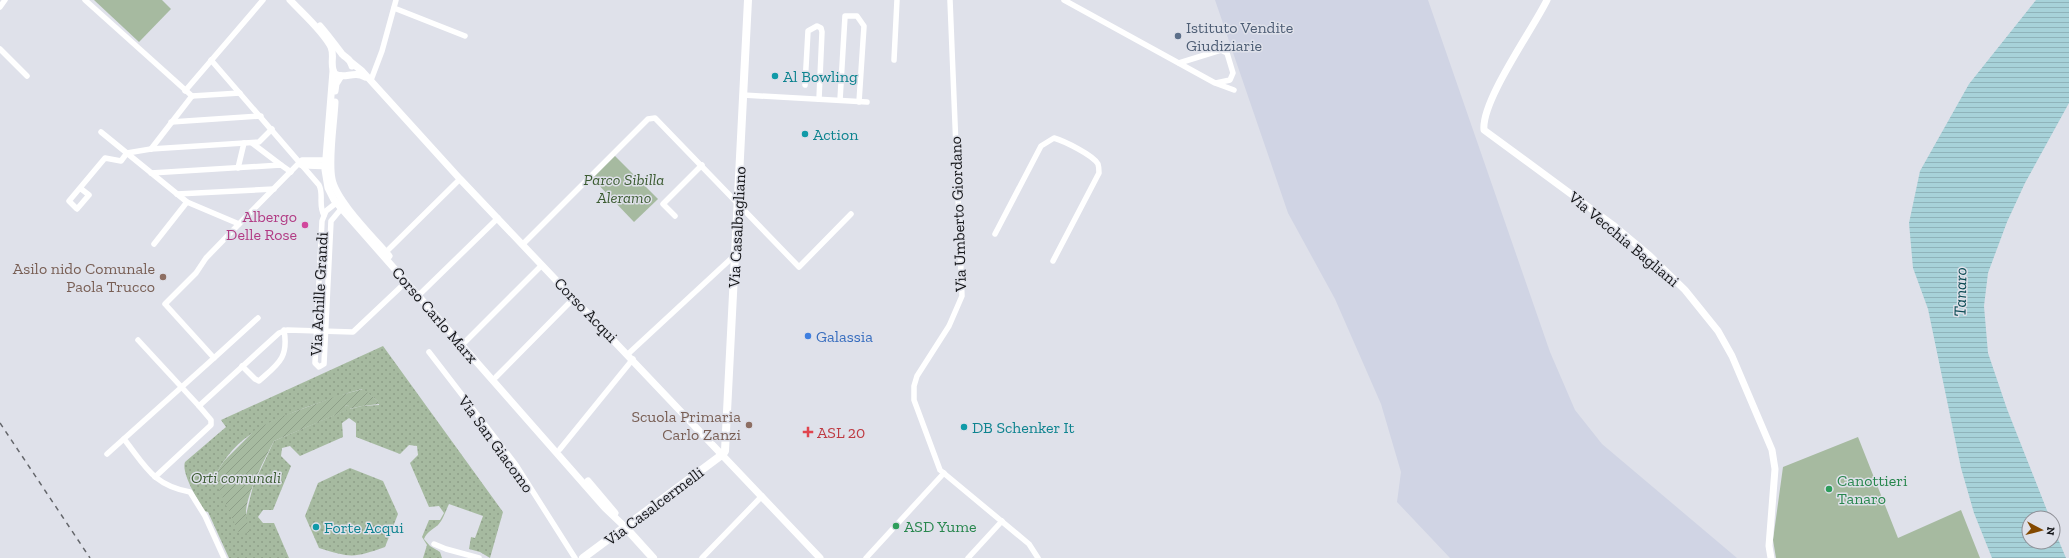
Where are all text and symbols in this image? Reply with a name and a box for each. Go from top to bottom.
place label: Istituto Vendite Giudiziarie [1186,18,1293,55]
marker: Istituto Vendite Giudiziarie [1173,31,1183,41]
place label: Al Bowling [783,67,858,86]
marker: Al Bowling [770,71,780,81]
place label: Action [813,125,859,144]
marker: Action [800,129,810,139]
street label: Via Umberto Giordano [946,136,970,293]
street label: Via Casalbagliano [724,166,750,289]
park label: Parco Sibilla Aleramo [584,170,664,207]
street label: Via Vecchia Bagliani [1564,187,1683,291]
place label: Albergo Delle Rose [226,207,297,244]
marker: Albergo Delle Rose [300,220,310,230]
street label: Via Achille Grandi [306,231,332,357]
place label: Asilo nido Comunale Paola Trucco [13,259,155,296]
street label: Corso Carlo Marx [388,263,482,367]
water label: Tanaro [1950,267,1970,317]
marker: Asilo nido Comunale Paola Trucco [158,272,168,282]
street label: Corso Acqui [550,273,622,347]
place label: Galassia [816,327,873,346]
marker: Galassia [803,331,813,341]
street label: Via San Giacomo [454,391,538,496]
place label: Scuola Primaria Carlo Zanzi [631,407,742,444]
place label: DB Schenker It [972,418,1075,437]
marker: Scuola Primaria Carlo Zanzi [744,420,754,430]
marker: DB Schenker It [959,422,969,432]
place label: ASL 20 [817,423,865,442]
marker: ASL 20 [802,426,814,438]
street label: Via Casalcermelli [600,462,708,550]
park label: Orti comunali [191,468,281,487]
place label: Canottieri Tanaro [1837,471,1908,508]
marker: Canottieri Tanaro [1824,484,1834,494]
north arrow [2021,510,2061,550]
place label: ASD Yume [904,517,977,536]
place label: Forte Acqui [324,518,404,537]
marker: ASD Yume [891,521,901,531]
marker: Forte Acqui [311,522,321,532]
text: N [2043,526,2057,537]

